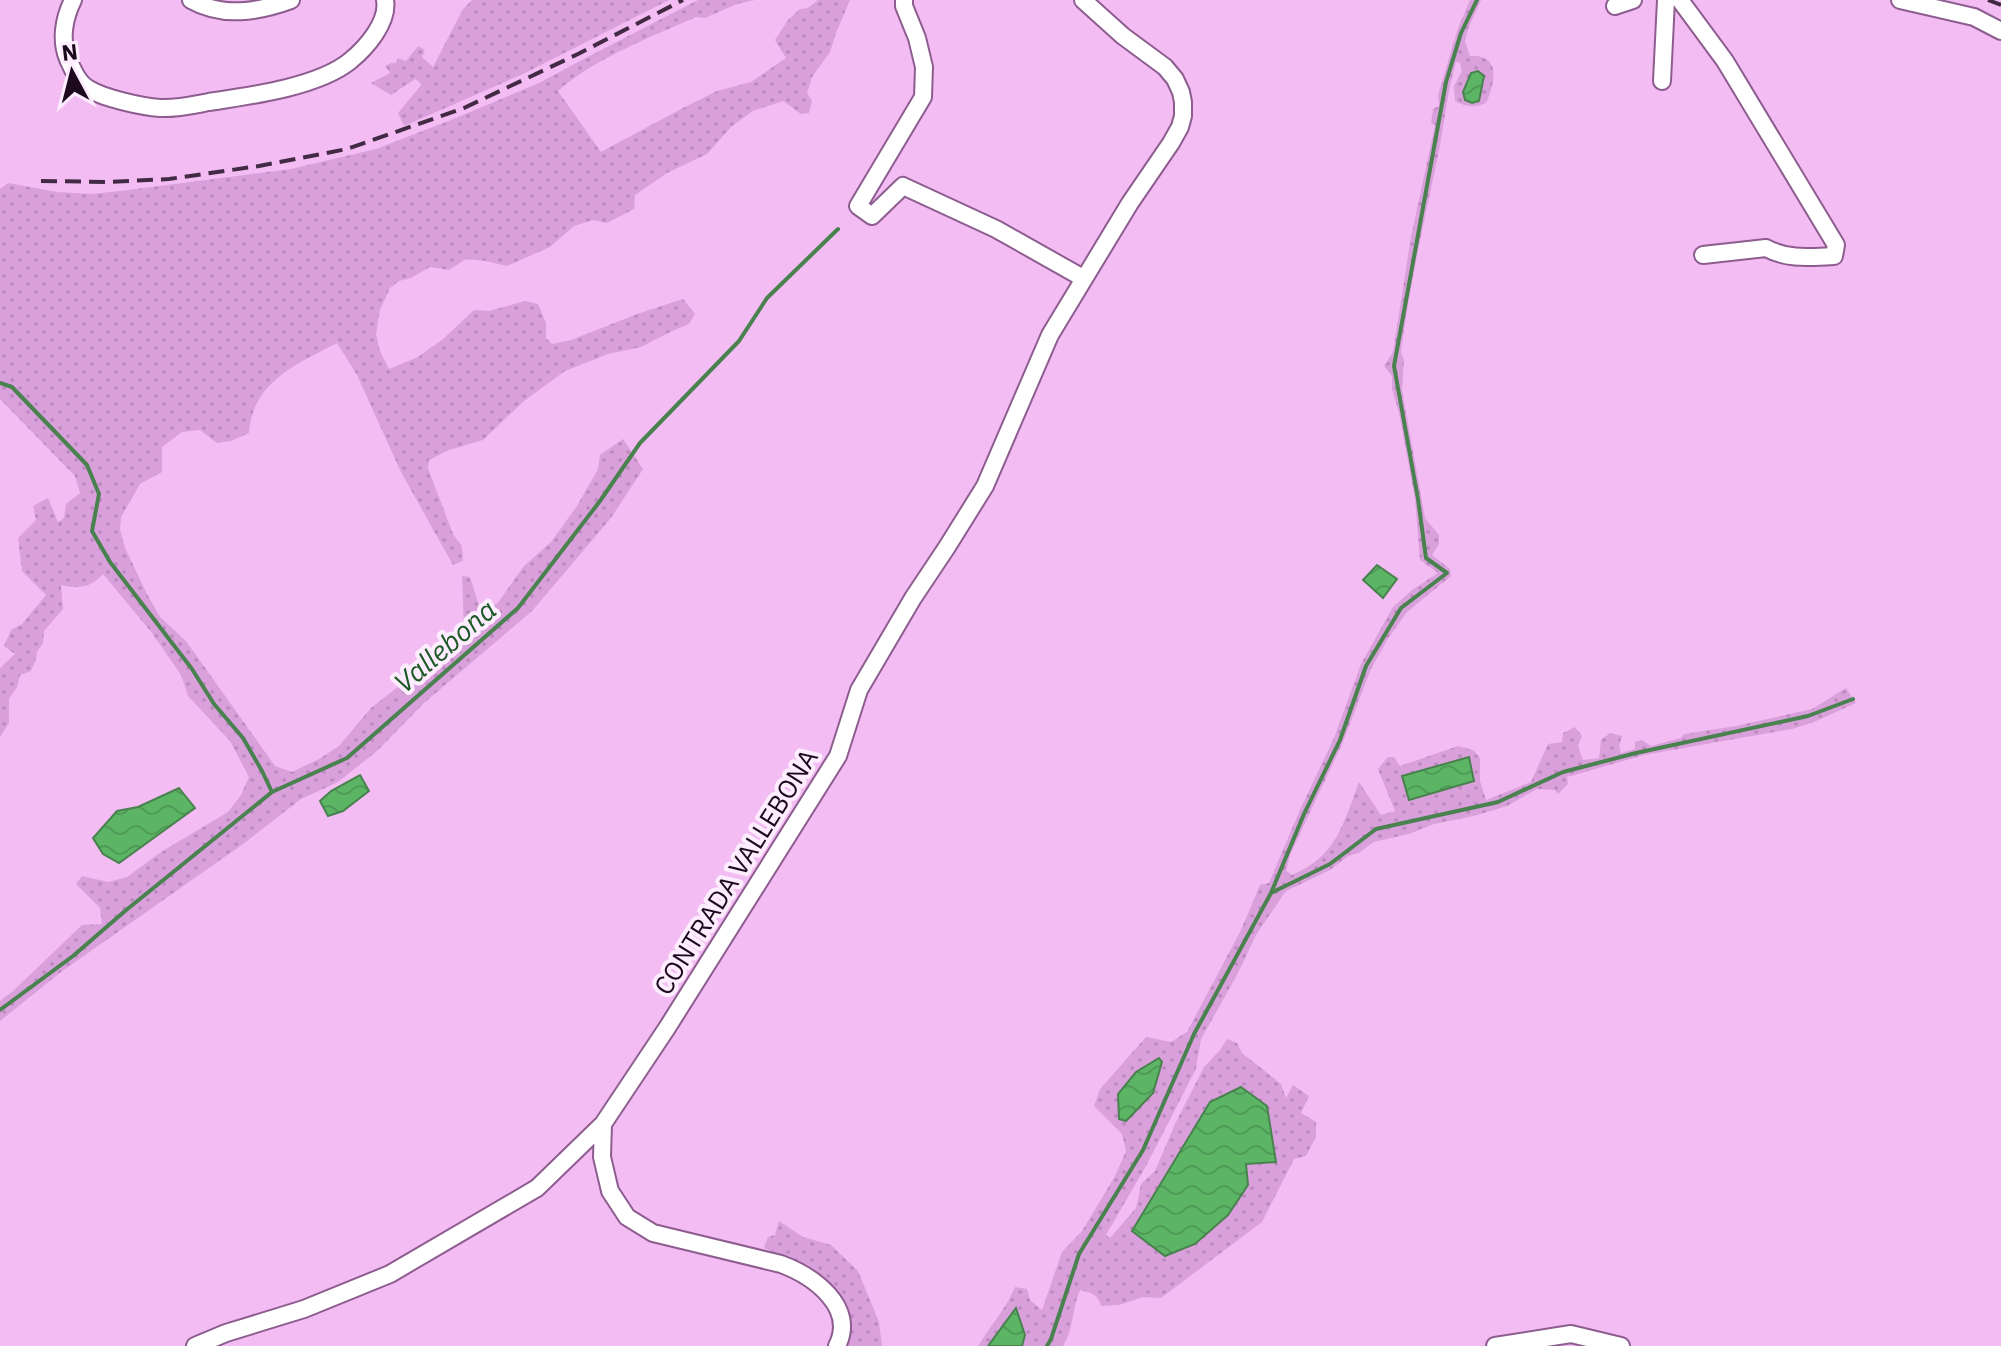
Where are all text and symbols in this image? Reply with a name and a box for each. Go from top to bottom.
north arrow [32,32,112,112]
text: N [60,36,79,67]
water label: Vallebona [386,591,504,700]
street label: CONTRADA VALLEBONA [646,742,825,1001]

